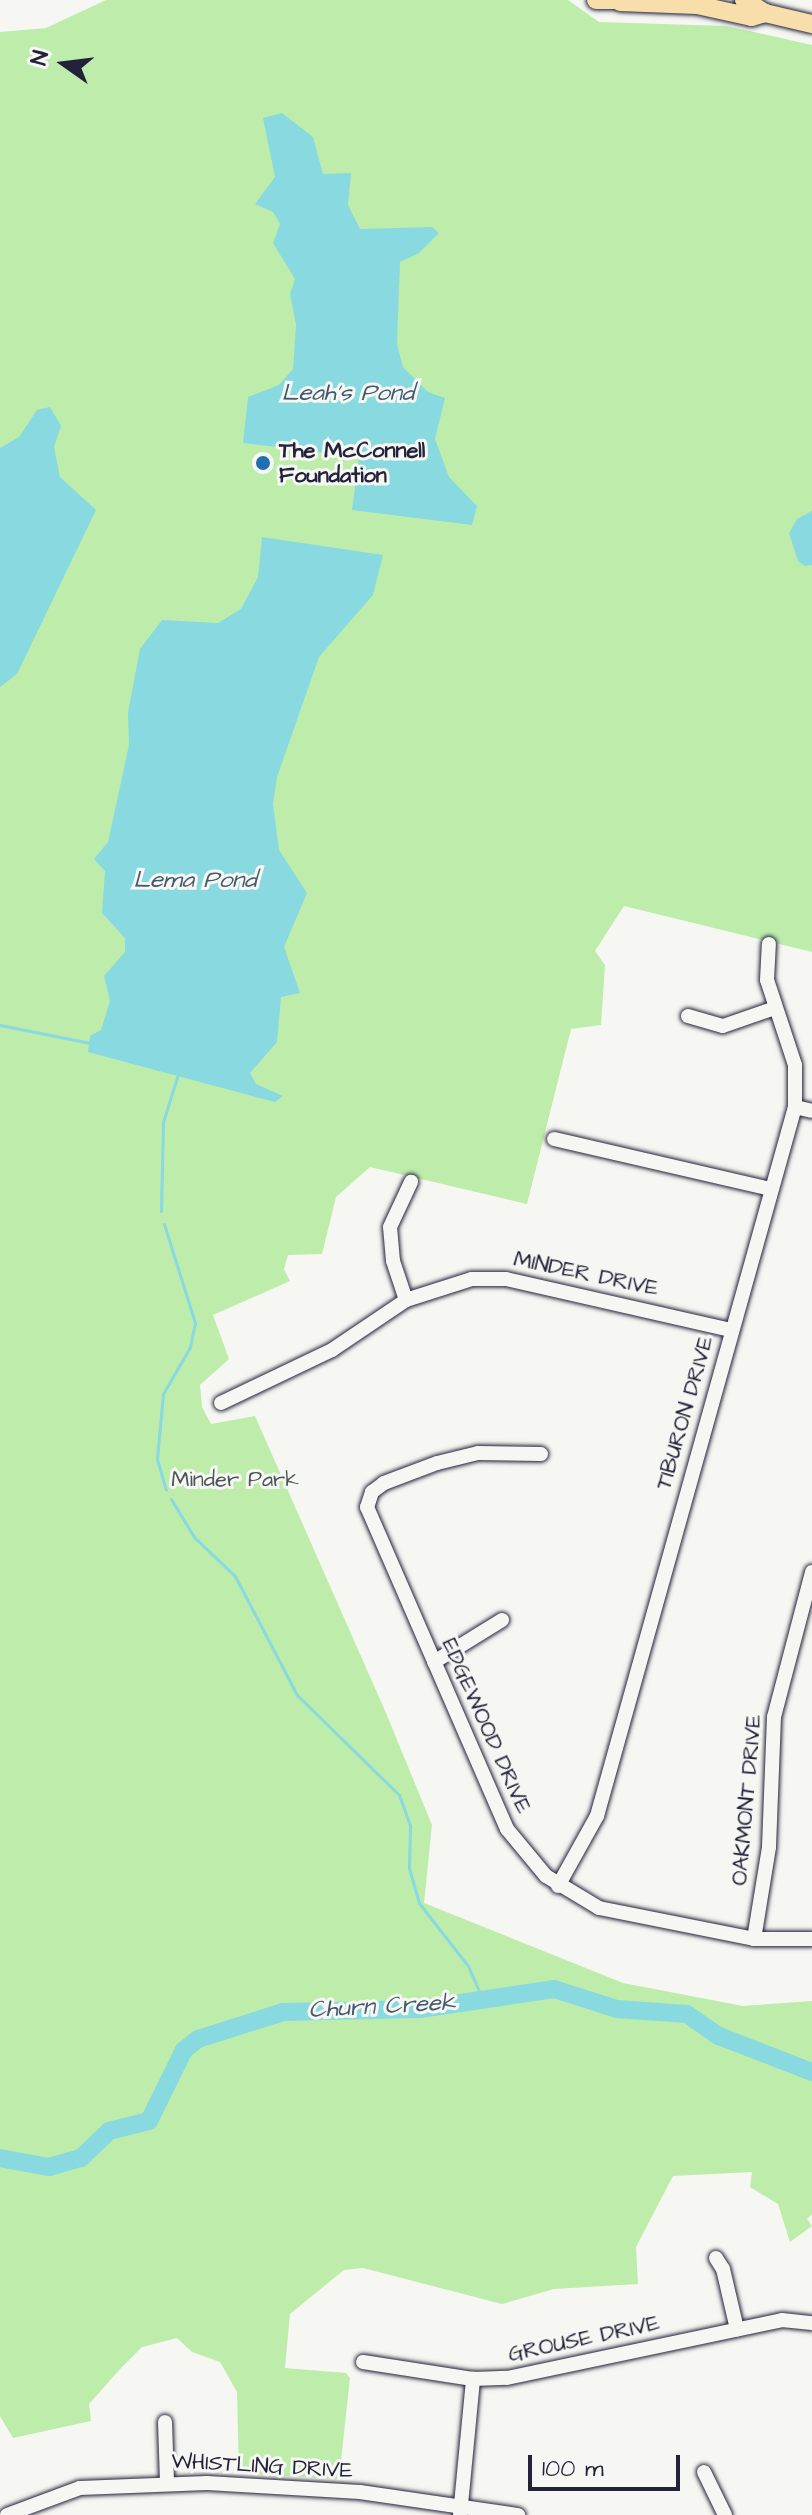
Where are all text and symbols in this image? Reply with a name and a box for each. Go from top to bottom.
north arrow [24,24,104,104]
text: N [24,48,57,69]
water label: Leah's Pond [282,380,414,408]
place label: The McConnell Foundation [279,437,425,488]
marker: The McConnell Foundation [254,454,272,472]
water label: Lema Pond [133,867,257,895]
street label: MINDER DRIVE [511,1246,661,1302]
street label: TIBURON DRIVE [651,1333,719,1493]
park label: Minder Park [171,1467,299,1493]
street label: EDGEWOOD DRIVE [436,1634,536,1818]
street label: OAKMONT DRIVE [726,1713,768,1887]
water label: Churn Creek [308,1989,456,2025]
street label: GROUSE DRIVE [506,2310,662,2368]
scale bar [532,2439,684,2489]
street label: WHISTLING DRIVE [171,2448,353,2484]
text: 100 m [542,2452,604,2486]

